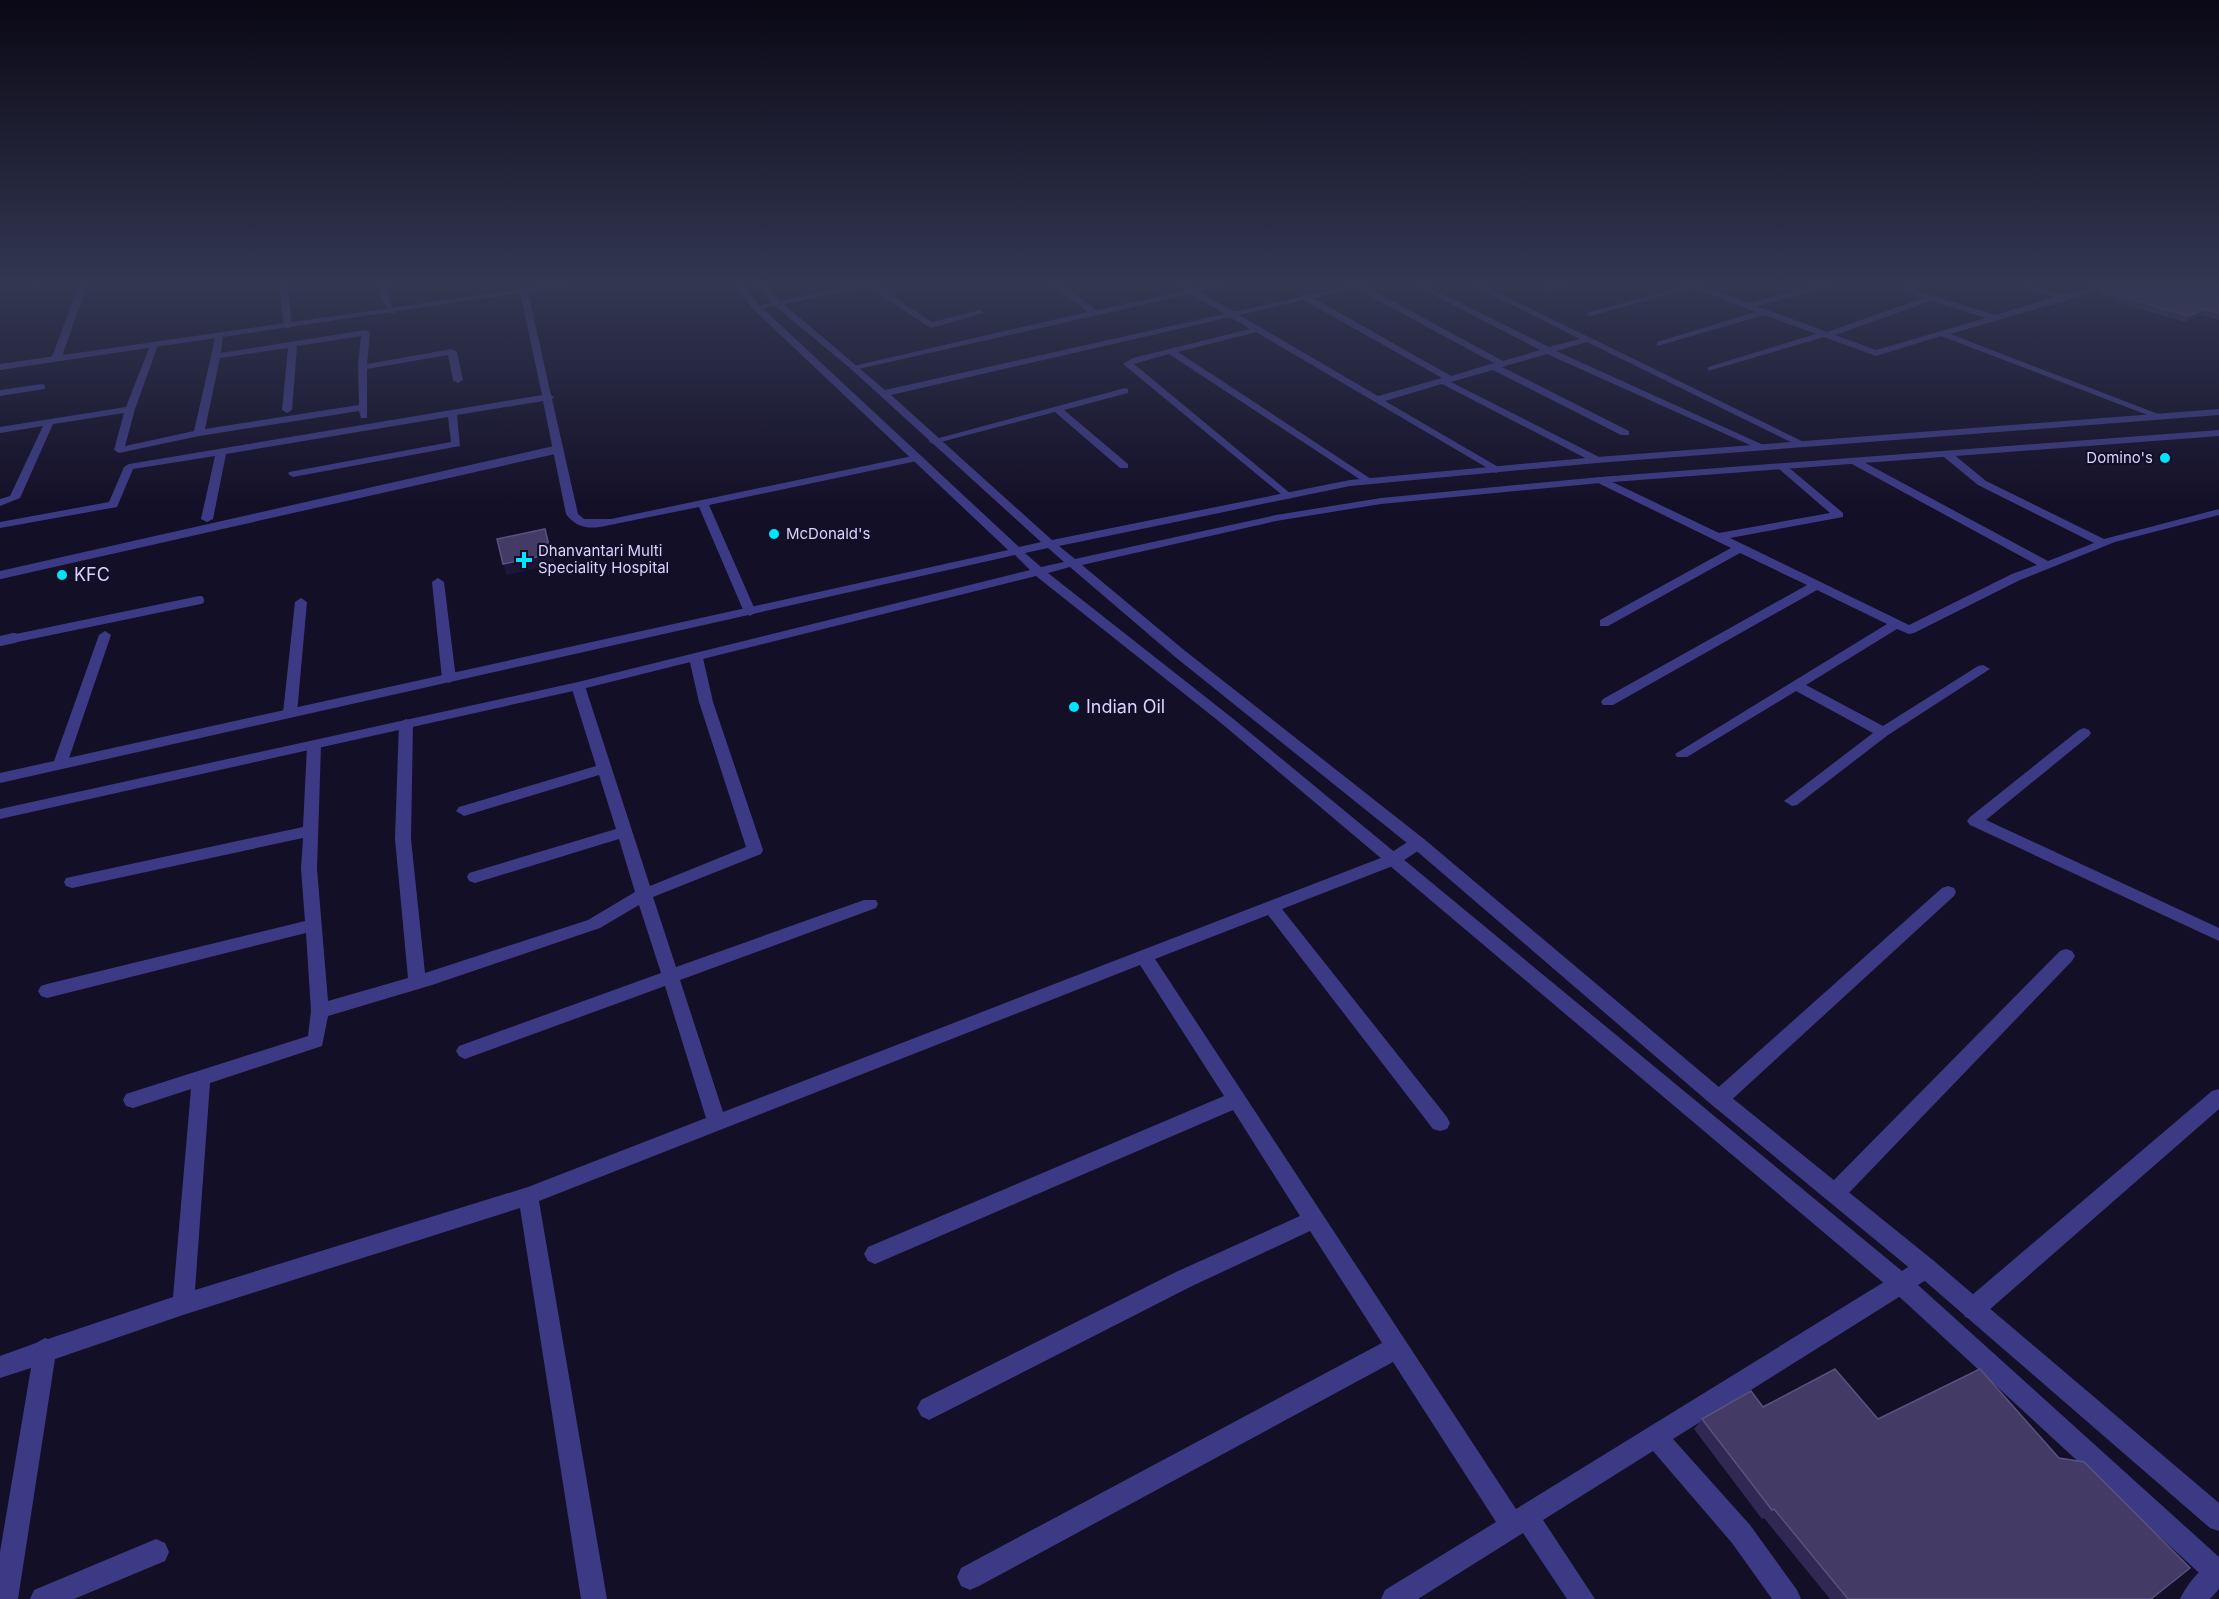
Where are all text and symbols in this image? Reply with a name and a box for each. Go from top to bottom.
place label: Domino's [2086,448,2153,467]
marker: Domino's [2158,451,2172,465]
place label: McDonald's [786,524,871,543]
marker: McDonald's [767,527,781,541]
place label: Dhanvantari Multi Speciality Hospital [538,541,669,577]
marker: Dhanvantari Multi Speciality Hospital [515,551,533,569]
place label: KFC [74,564,110,585]
marker: KFC [55,568,69,582]
place label: Indian Oil [1086,696,1165,717]
marker: Indian Oil [1067,700,1081,714]

